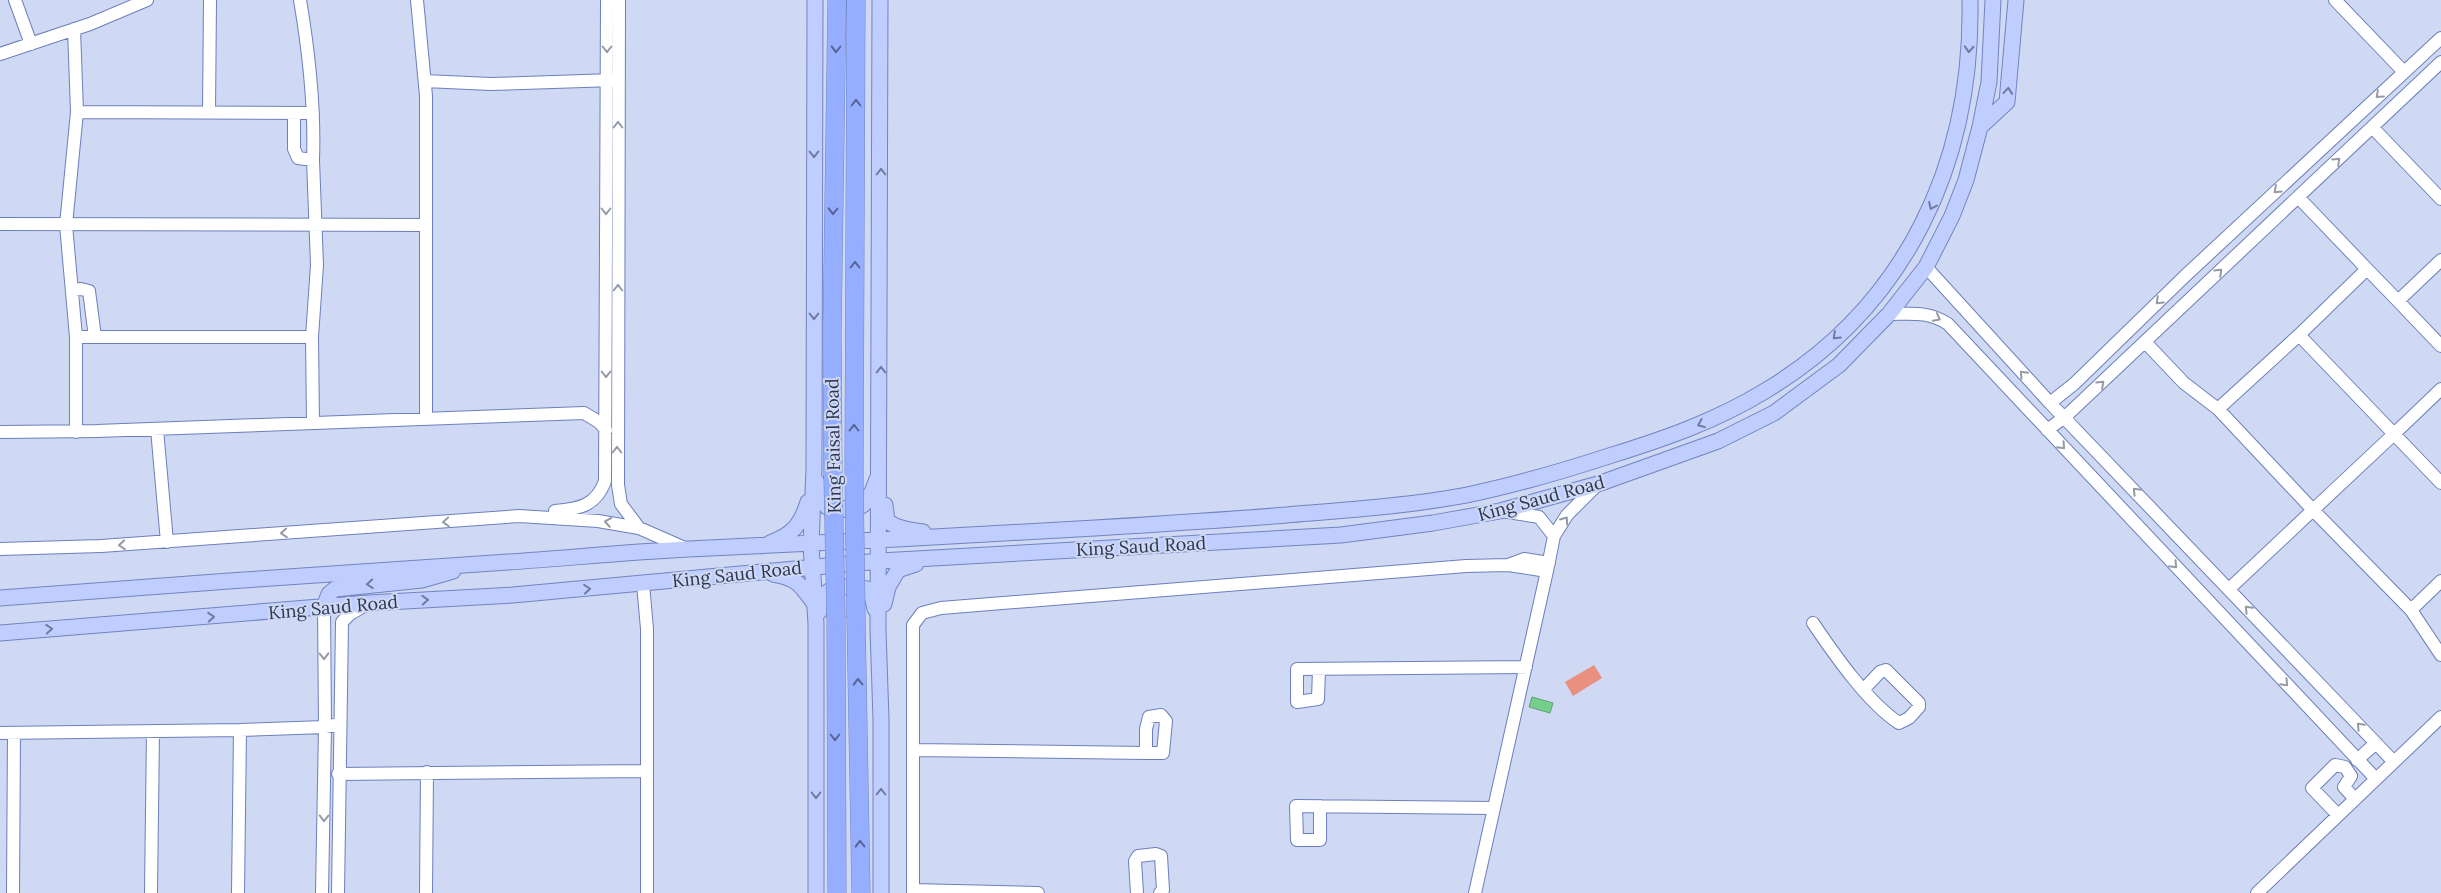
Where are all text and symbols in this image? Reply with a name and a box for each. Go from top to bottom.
one-way arrow [602,45,612,53]
one-way arrow [831,45,841,53]
one-way arrow [1964,45,1974,53]
one-way arrow [2003,86,2014,94]
one-way arrow [2376,89,2385,98]
one-way arrow [851,99,861,106]
one-way arrow [613,121,623,129]
one-way arrow [809,150,819,158]
one-way arrow [2331,158,2340,167]
one-way arrow [876,168,886,176]
one-way arrow [2274,184,2283,193]
one-way arrow [1927,201,1938,210]
one-way arrow [601,208,611,215]
one-way arrow [828,208,838,215]
one-way arrow [850,261,860,269]
one-way arrow [2213,269,2222,278]
one-way arrow [613,284,623,292]
one-way arrow [2156,295,2165,304]
one-way arrow [809,312,819,320]
one-way arrow [1932,312,1941,322]
one-way arrow [1833,330,1842,339]
one-way arrow [876,365,886,373]
one-way arrow [601,370,611,378]
one-way arrow [2020,371,2029,380]
street label: King Faisal Road [820,378,846,514]
one-way arrow [2095,381,2104,390]
one-way arrow [1697,418,1706,428]
one-way arrow [849,424,859,432]
one-way arrow [2056,441,2065,450]
one-way arrow [612,446,622,454]
street label: King Saud Road [1475,470,1607,526]
one-way arrow [2133,488,2142,497]
one-way arrow [442,516,450,527]
one-way arrow [1559,516,1568,525]
one-way arrow [604,518,613,528]
one-way arrow [280,528,288,539]
street label: King Saud Road [1075,531,1207,561]
one-way arrow [118,539,126,550]
street label: King Saud Road [671,556,803,592]
one-way arrow [2168,559,2177,568]
one-way arrow [366,579,374,590]
one-way arrow [583,583,591,594]
street label: King Saud Road [267,590,399,624]
one-way arrow [421,595,429,606]
one-way arrow [2245,606,2254,615]
one-way arrow [207,612,215,623]
one-way arrow [45,624,53,635]
one-way arrow [319,652,329,660]
one-way arrow [2279,677,2288,686]
one-way arrow [852,678,863,686]
one-way arrow [2357,723,2366,732]
one-way arrow [830,733,840,741]
one-way arrow [876,788,886,796]
one-way arrow [811,792,821,799]
one-way arrow [319,815,329,823]
one-way arrow [855,840,865,848]

